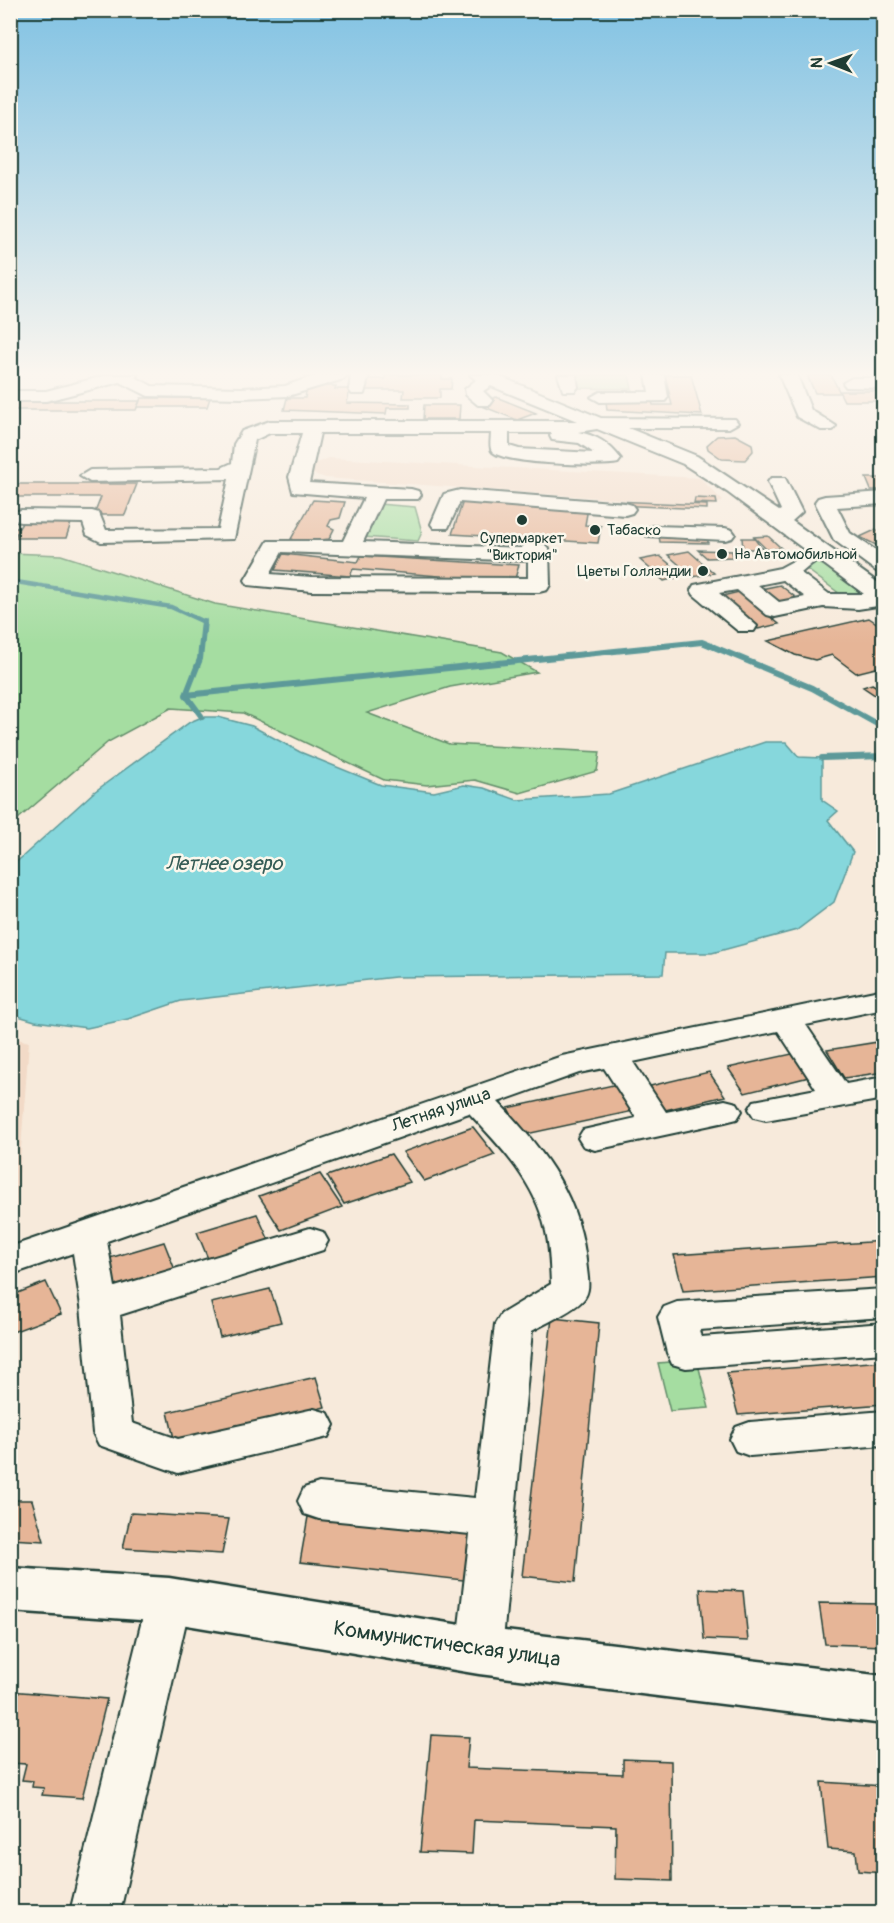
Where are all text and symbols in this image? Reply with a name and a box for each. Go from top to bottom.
north arrow [801,33,861,93]
text: N [807,57,827,68]
marker: Супермаркет "Виктория" [515,513,529,527]
place label: Табаско [607,521,661,540]
marker: Табаско [588,523,602,537]
place label: Супермаркет "Виктория" [480,529,565,565]
place label: На Автомобильной [734,545,857,564]
marker: На Автомобильной [715,547,729,561]
place label: Цветы Голландии [577,562,691,581]
marker: Цветы Голландии [696,564,710,578]
water label: Летнее озеро [166,851,283,876]
street label: Летняя улица [387,1082,494,1138]
street label: Коммунистическая улица [332,1615,562,1673]

